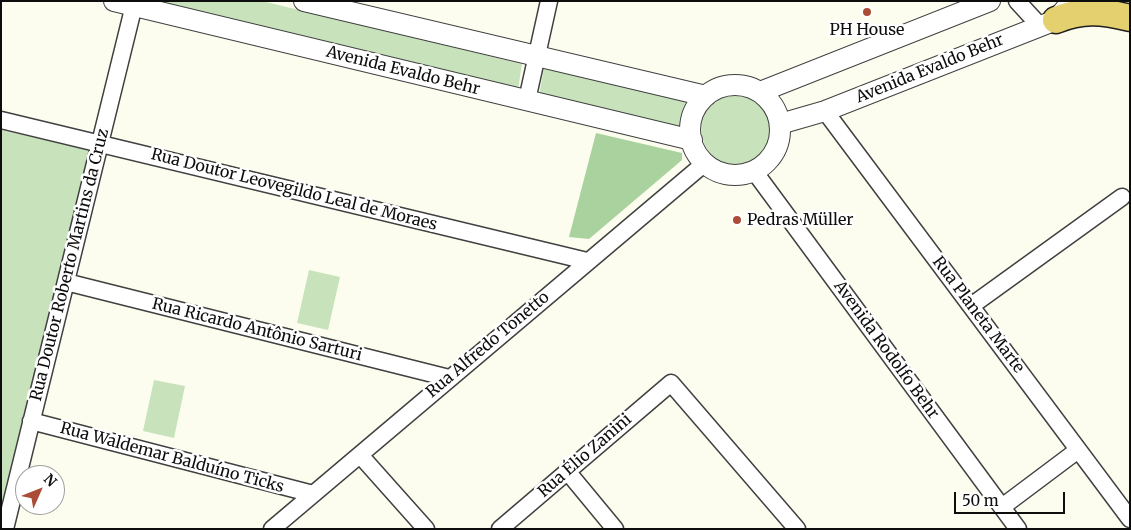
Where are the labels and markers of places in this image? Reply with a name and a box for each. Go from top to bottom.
marker: PH House [861,6,873,18]
place label: PH House [830,20,904,40]
place label: Pedras Müller [747,210,854,230]
marker: Pedras Müller [731,214,743,226]

